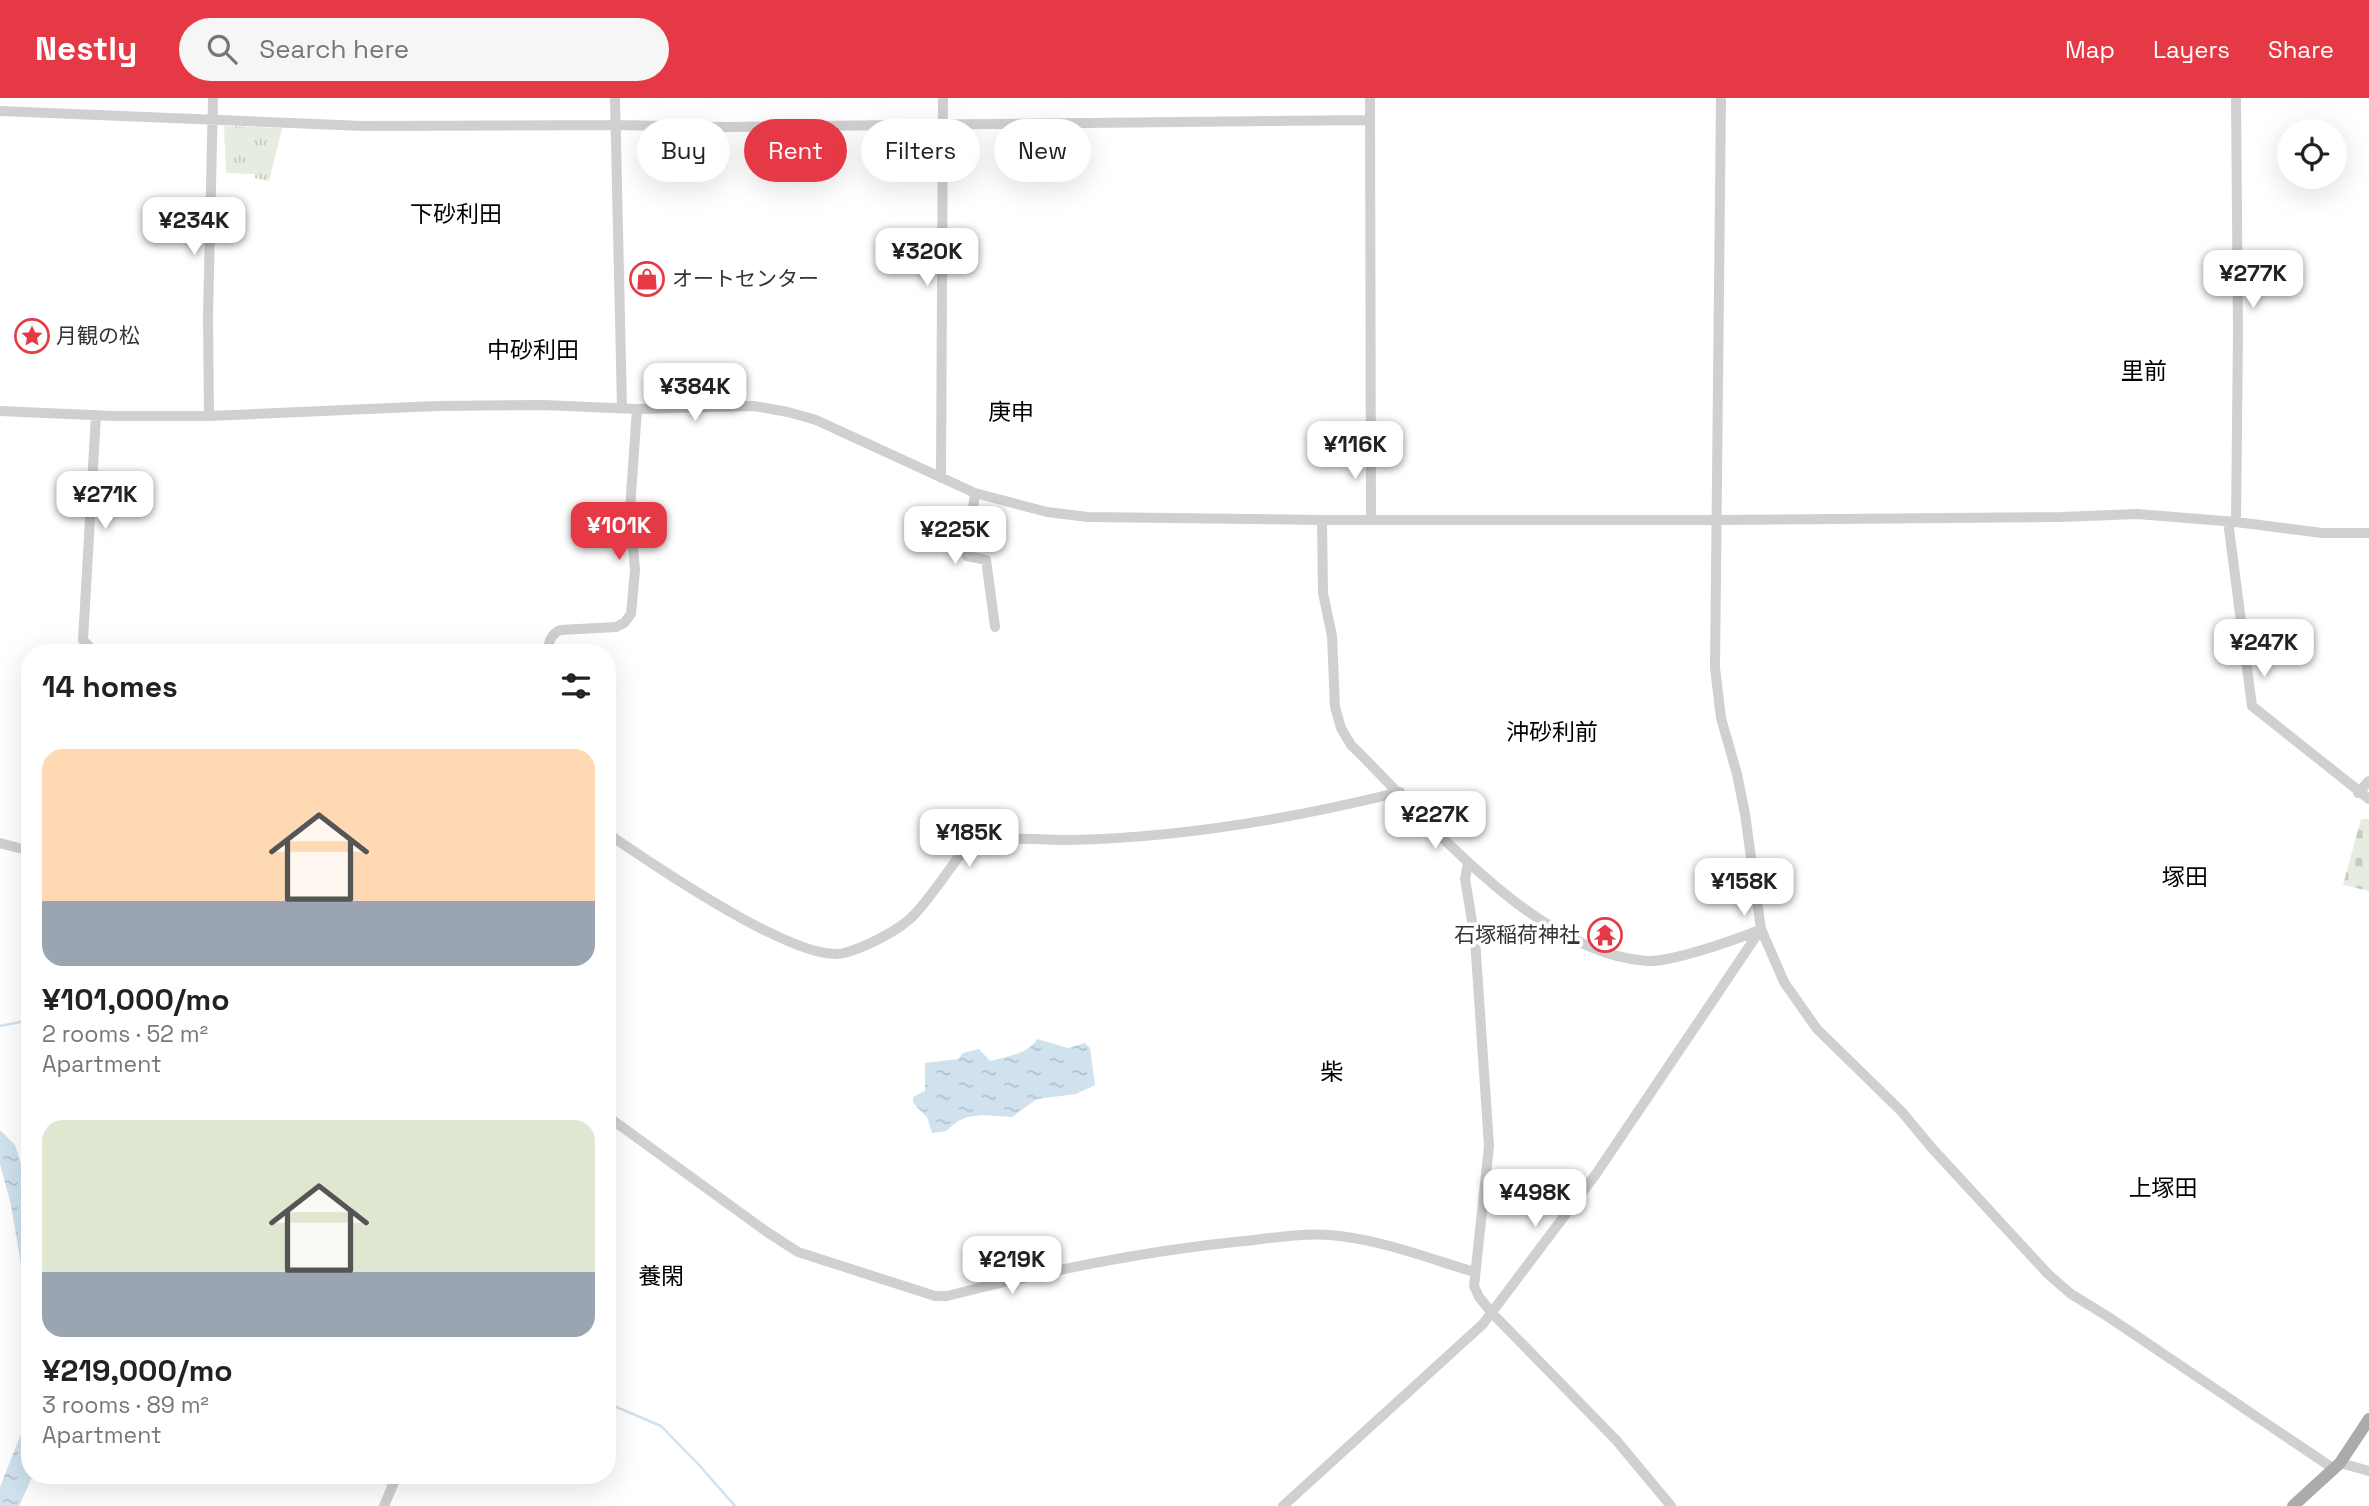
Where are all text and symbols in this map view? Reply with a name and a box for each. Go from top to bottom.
search box [179,18,669,81]
text: Nestly [35,28,137,70]
icon: search [203,30,241,68]
text: Search here [259,32,409,66]
text: Map [2065,34,2115,65]
text: Layers [2153,34,2230,65]
text: Share [2268,34,2334,65]
chip: Buy [637,119,730,182]
chip: Rent [744,119,847,182]
chip: Filters [861,119,980,182]
chip: New [994,119,1091,182]
map controls [2277,119,2347,189]
button: locate [2277,119,2347,189]
pin: ¥234K [145,198,243,257]
district label: 下砂利田 [410,199,502,229]
text: ¥234K [159,205,229,235]
pin: ¥320K [878,228,976,288]
text: ¥320K [891,236,963,266]
pin: ¥277K [2204,250,2302,310]
text: ¥277K [2219,258,2287,288]
shop icon: オートセンター [628,260,666,298]
place label: オートセンター [672,265,819,292]
place icon: 月観の松 [13,317,51,355]
place label: 月観の松 [56,322,140,349]
district label: 中砂利田 [487,335,579,365]
district label: 里前 [2121,356,2167,386]
pin: ¥384K [646,364,744,423]
text: ¥384K [659,371,731,401]
district label: 庚申 [988,397,1034,427]
pin: ¥116K [1306,422,1404,481]
text: ¥116K [1323,429,1387,459]
pin: ¥271K [56,472,154,531]
text: ¥271K [73,479,138,509]
pin: ¥101K [570,503,668,562]
pin: ¥225K [906,506,1004,566]
text: ¥101K [587,510,651,540]
text: ¥225K [920,514,990,544]
pin: ¥247K [2215,620,2313,679]
text: ¥247K [2230,627,2298,657]
text: 14 homes [42,667,178,706]
icon: filters [557,667,595,705]
district label: 沖砂利前 [1506,717,1598,747]
pin: ¥227K [1386,792,1484,851]
icon: home [256,794,382,920]
text: ¥227K [1401,799,1469,829]
pin: ¥185K [920,810,1018,869]
text: ¥185K [936,817,1002,847]
pin: ¥158K [1695,858,1793,918]
district label: 塚田 [2162,862,2208,892]
text: ¥158K [1711,866,1777,896]
temple icon: 石塚稲荷神社 [1586,916,1624,954]
place label: 石塚稲荷神社 [1454,921,1580,948]
text: ¥101,000/mo [42,980,230,1019]
text: 2 rooms · 52 m² [42,1019,208,1049]
text: Apartment [42,1049,162,1079]
district label: 柴 [1321,1057,1344,1087]
icon: home [256,1165,382,1291]
pin: ¥498K [1486,1170,1584,1229]
district label: 上塚田 [2129,1173,2198,1203]
text: ¥498K [1499,1177,1571,1207]
pin: ¥219K [963,1236,1061,1296]
text: ¥219K [979,1244,1045,1274]
district label: 養閑 [638,1261,684,1291]
text: ¥219,000/mo [42,1351,233,1390]
text: 3 rooms · 89 m² [42,1390,209,1420]
text: Apartment [42,1420,162,1450]

